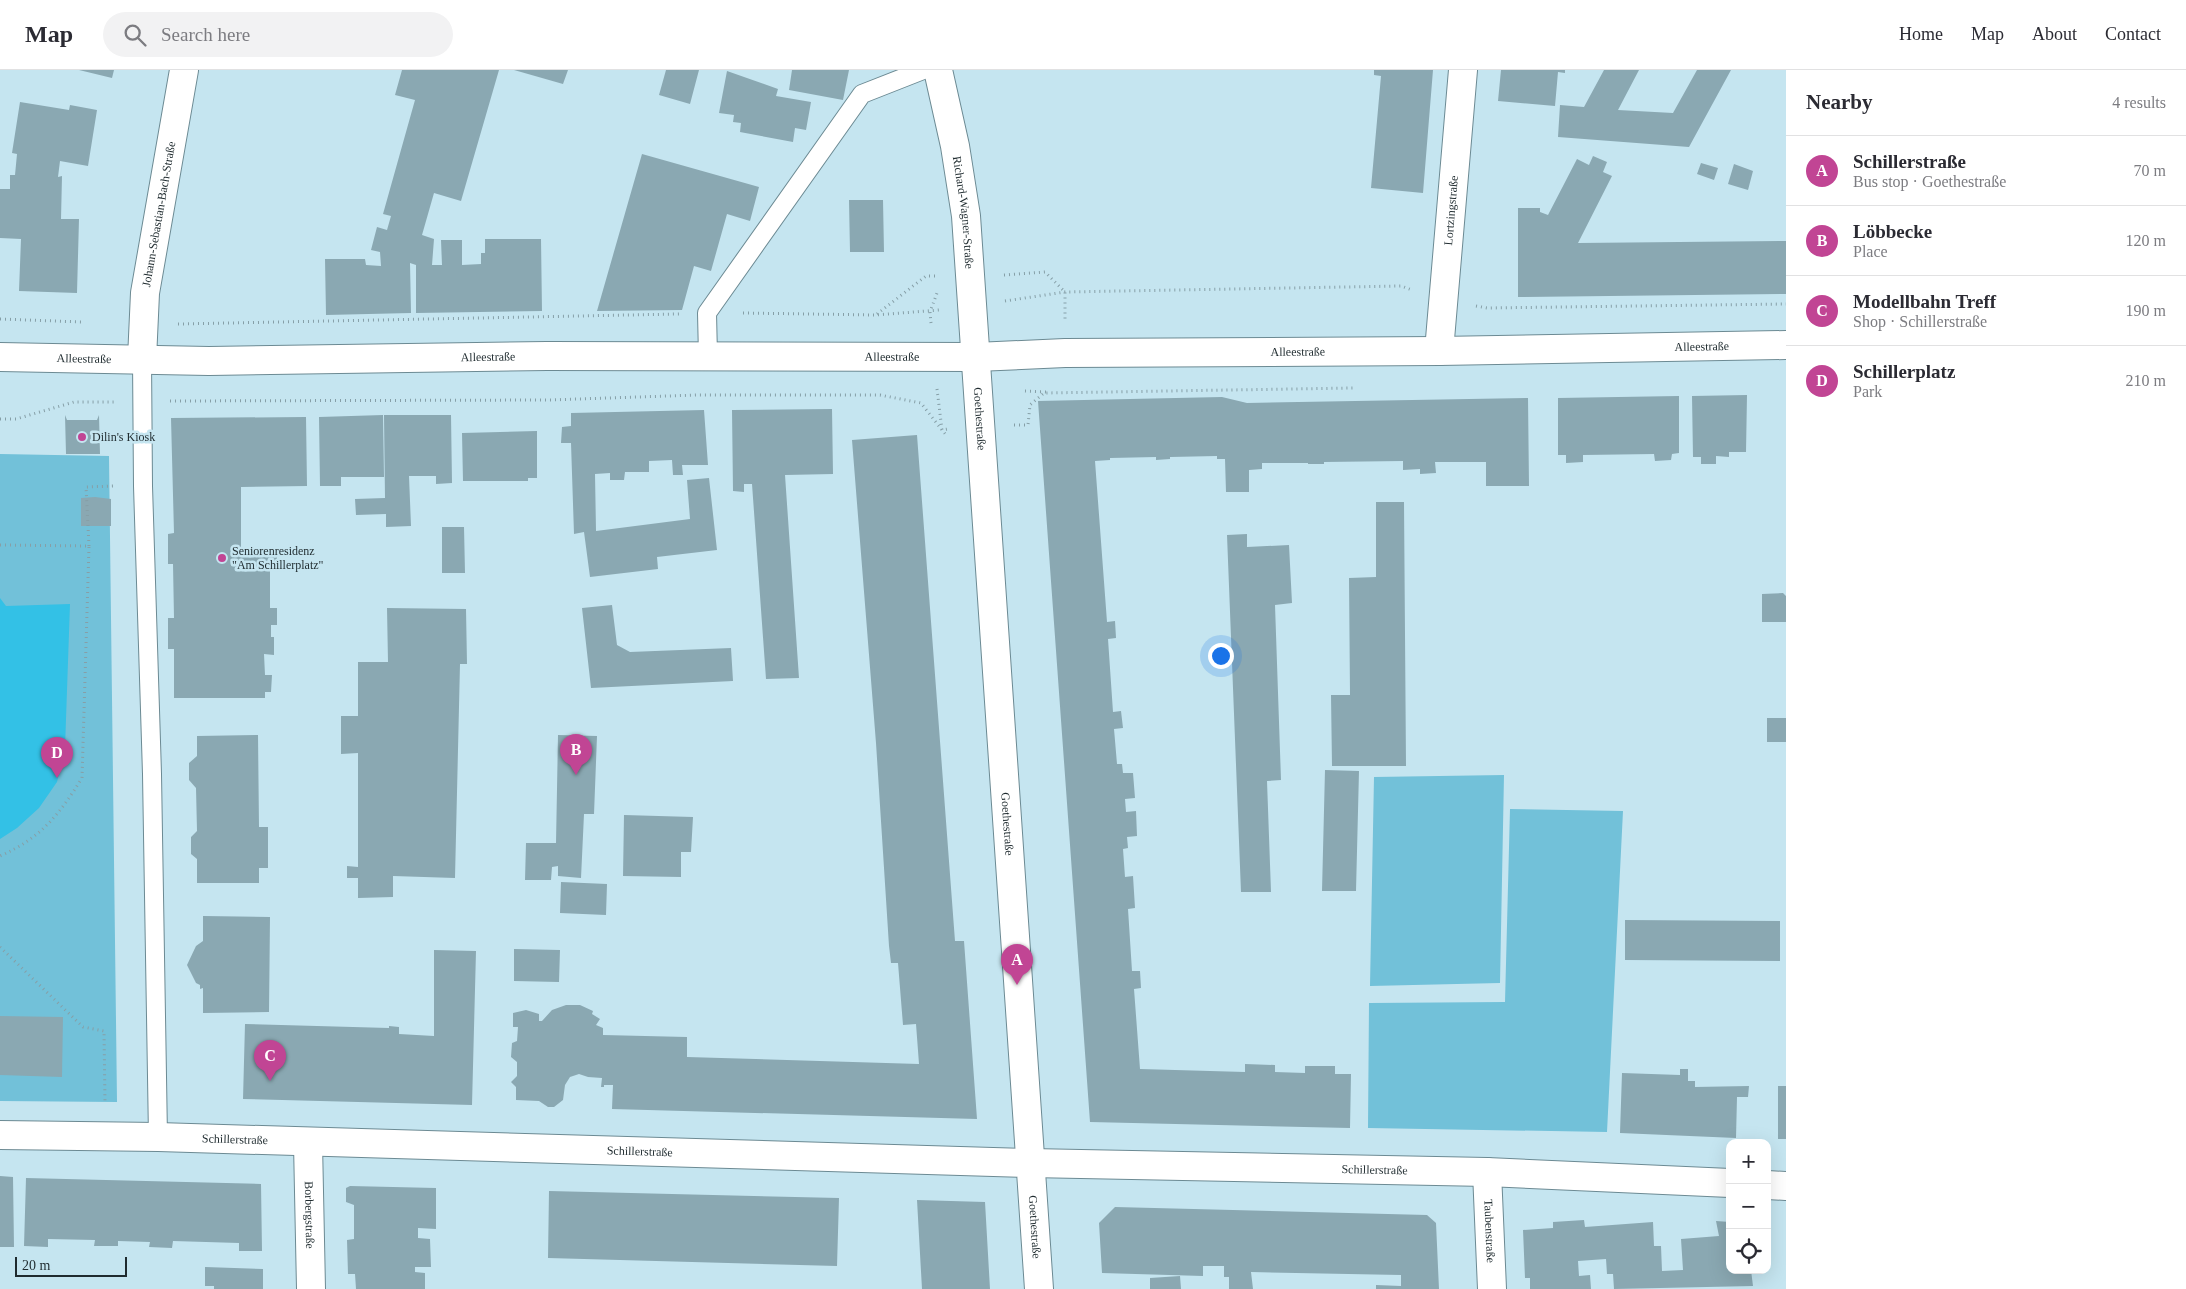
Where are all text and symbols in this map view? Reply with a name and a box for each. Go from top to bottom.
search box [103,12,453,57]
text: Map [25,21,73,47]
icon: search [121,21,149,49]
text: Search here [161,24,250,45]
text: Home [1899,24,1943,44]
text: Map [1971,24,2004,44]
text: About [2032,24,2077,44]
text: Contact [2105,24,2161,44]
text: Nearby [1806,90,1873,114]
text: 4 results [2112,94,2166,111]
street label: Johann-Sebastian-Bach-Straße [139,140,178,288]
text: Schillerstraße [1853,151,1966,172]
street label: Richard-Wagner-Straße [950,155,977,269]
text: A [1816,162,1828,179]
text: 70 m [2134,162,2166,179]
text: Bus stop · Goethestraße [1853,173,2006,190]
street label: Lortzingstraße [1441,175,1461,246]
text: Löbbecke [1853,221,1932,242]
text: B [1817,232,1827,249]
text: 120 m [2126,232,2166,249]
text: Place [1853,243,1888,260]
text: Modellbahn Treff [1853,291,1996,312]
text: C [1816,302,1828,319]
text: 190 m [2126,302,2166,319]
text: Shop · Schillerstraße [1853,313,1987,330]
street label: Alleestraße [1674,339,1729,354]
street label: Alleestraße [1270,345,1325,359]
street label: Alleestraße [460,349,515,364]
street label: Alleestraße [865,350,919,364]
street label: Alleestraße [57,351,111,366]
text: Schillerplatz [1853,361,1955,382]
text: D [1816,372,1828,389]
text: 210 m [2126,372,2166,389]
text: Park [1853,383,1882,400]
street label: Goethestraße [971,387,989,451]
place label: Dilin's Kiosk [92,430,155,444]
marker: Dilin's Kiosk [76,431,88,443]
place label: Seniorenresidenz "Am Schillerplatz" [232,544,324,572]
marker: Seniorenresidenz "Am Schillerplatz" [216,552,228,564]
your location [1208,643,1234,669]
pin: B [560,734,592,775]
pin: D [41,737,73,778]
street label: Goethestraße [998,792,1016,856]
pin: A [1001,944,1033,985]
pin: C [254,1040,286,1081]
street label: Schillerstraße [202,1131,268,1147]
map controls [1726,1139,1771,1274]
button: + [1726,1139,1771,1184]
street label: Schillerstraße [607,1143,673,1159]
street label: Schillerstraße [1341,1162,1408,1177]
street label: Borbergstraße [302,1181,317,1249]
button: − [1726,1184,1771,1229]
street label: Goethestraße [1026,1195,1044,1259]
street label: Taubenstraße [1481,1199,1498,1263]
button: locate [1726,1229,1771,1274]
scale bar [15,1254,128,1277]
text: 20 m [22,1258,50,1273]

